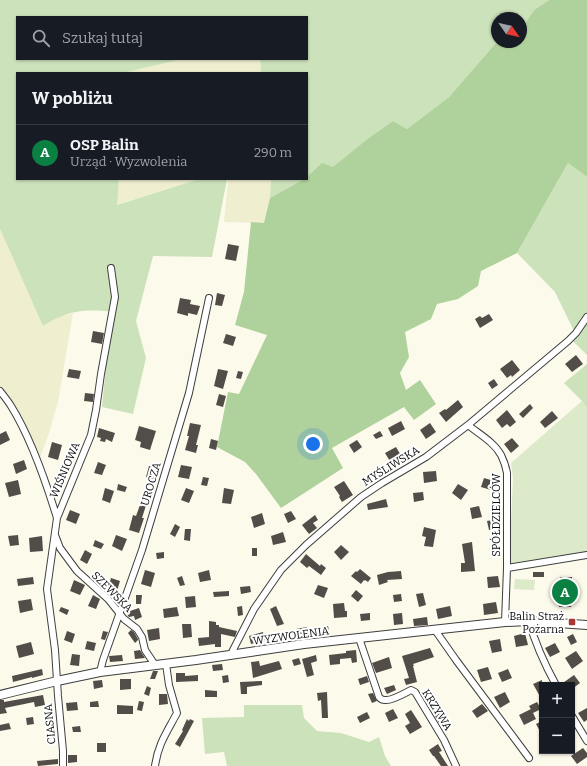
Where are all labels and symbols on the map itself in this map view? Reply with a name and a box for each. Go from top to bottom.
north arrow [491,12,527,48]
your location [303,434,323,454]
street label: WIŚNIOWA [46,440,83,500]
street label: MYŚLIWSKA [360,442,422,489]
street label: UROCZA [138,460,164,507]
street label: SPÓŁDZIELCÓW [489,472,503,557]
street label: SZEWSKA [89,569,135,615]
pin: A [552,577,578,607]
place label: Balin Straż Pożarna [509,610,564,636]
marker: Balin Straż Pożarna [567,617,577,627]
street label: WYZWOLENIA [252,624,330,648]
street label: KRZYWA [419,687,455,733]
street label: CIASNA [41,703,59,745]

